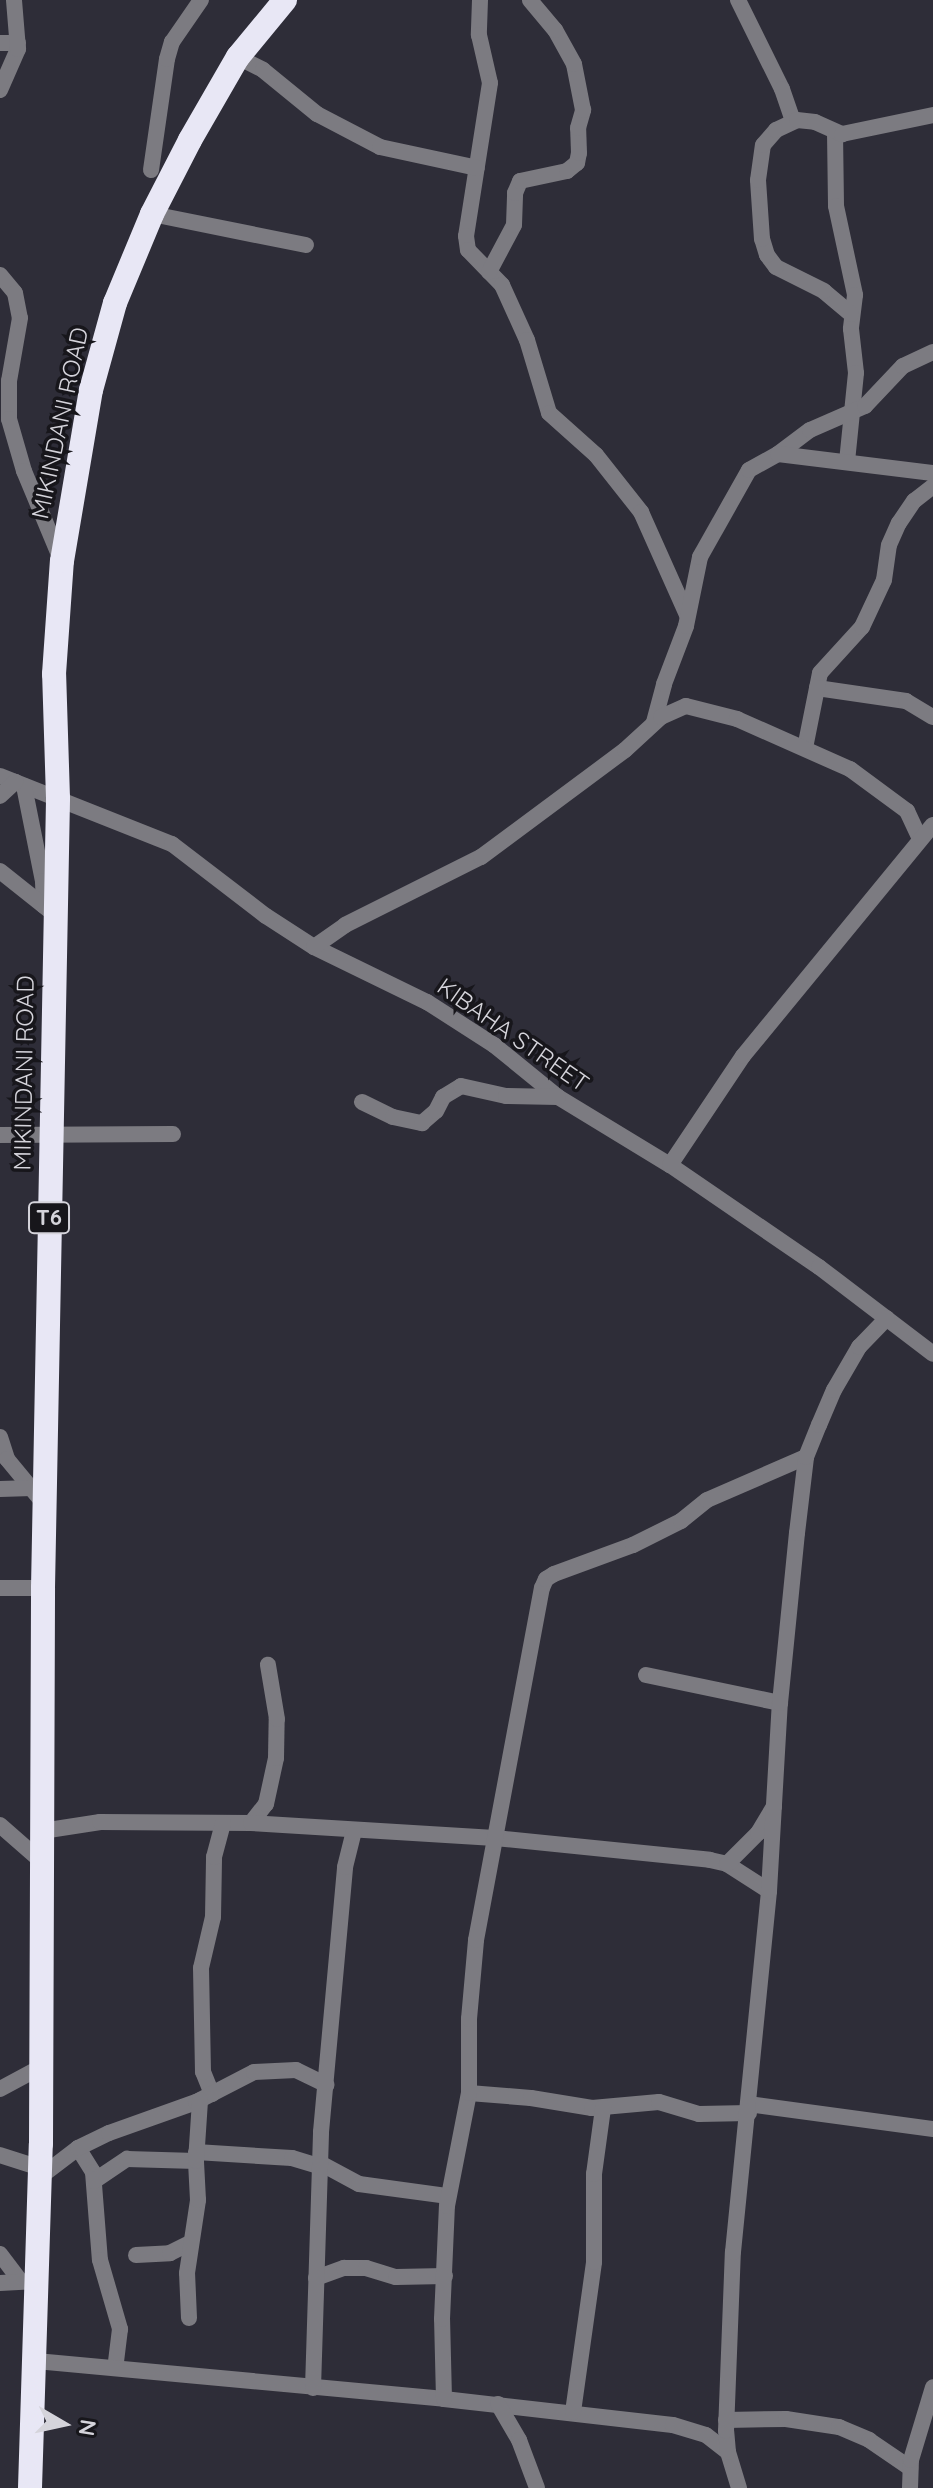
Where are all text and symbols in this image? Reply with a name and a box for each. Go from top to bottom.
street label: MIKINDANI ROAD [26,325,94,521]
street label: KIBAHA STREET [432,972,594,1098]
street label: MIKINDANI ROAD [8,975,40,1171]
road number: T6 [27,1200,71,1236]
north arrow [24,2384,104,2464]
text: N [73,2418,103,2438]

